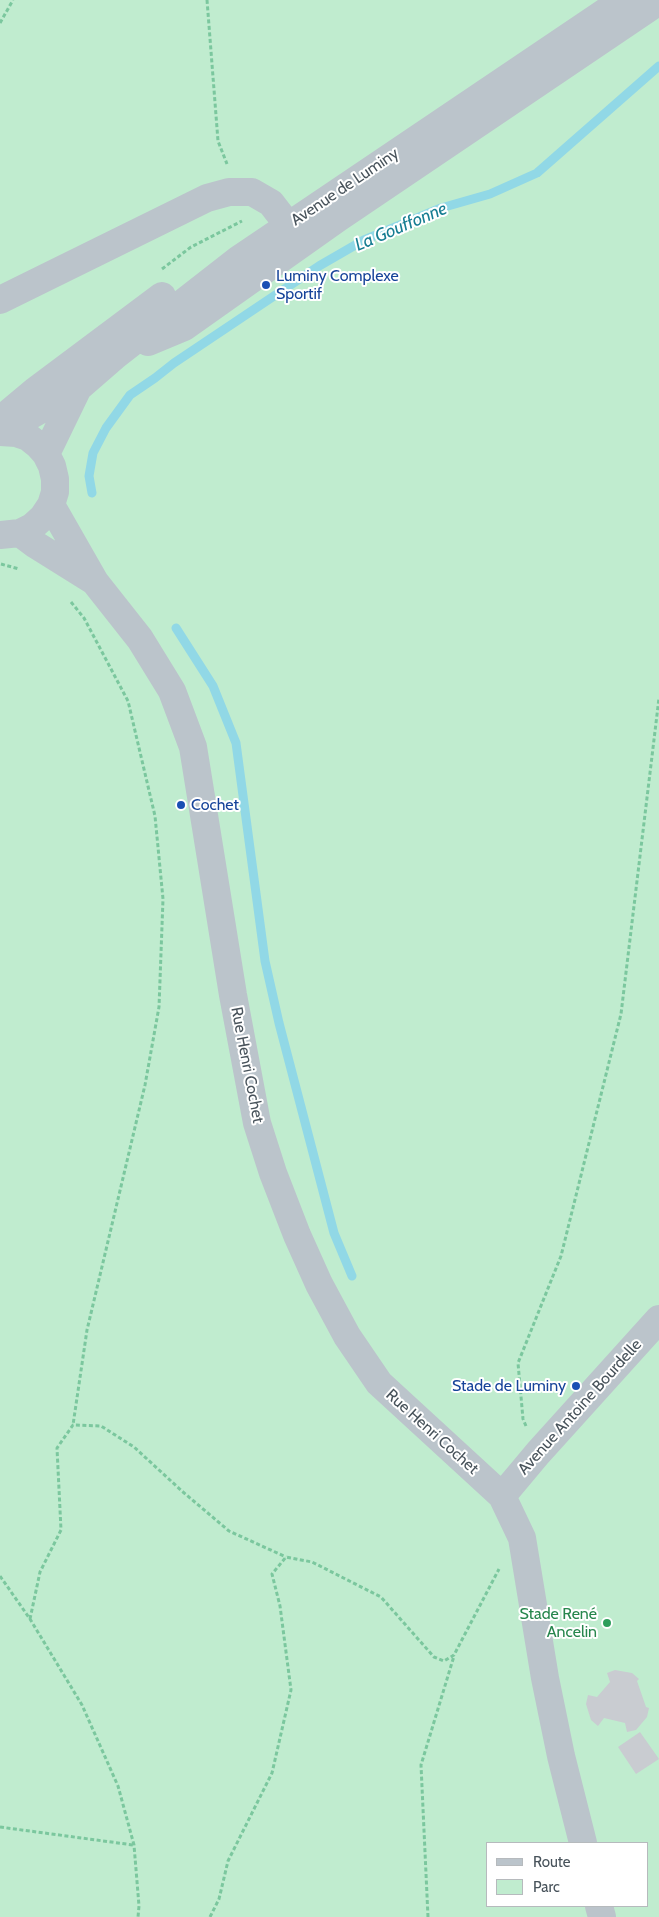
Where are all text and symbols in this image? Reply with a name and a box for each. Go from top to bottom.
street label: Avenue de Luminy [288,144,402,230]
water label: La Gouffonne [352,198,450,256]
place label: Luminy Complexe Sportif [276,266,399,304]
marker: Luminy Complexe Sportif [260,279,272,291]
place label: Cochet [191,795,239,815]
marker: Cochet [175,799,187,811]
street label: Rue Henri Cochet [226,1005,268,1125]
street label: Avenue Antoine Bourdelle [514,1335,646,1479]
place label: Stade de Luminy [452,1376,566,1396]
marker: Stade de Luminy [570,1380,582,1392]
street label: Rue Henri Cochet [382,1385,482,1479]
place label: Stade René Ancelin [519,1604,597,1642]
marker: Stade René Ancelin [601,1617,613,1629]
legend [487,1842,649,1907]
text: Route [533,1853,571,1871]
text: Parc [533,1878,560,1896]

